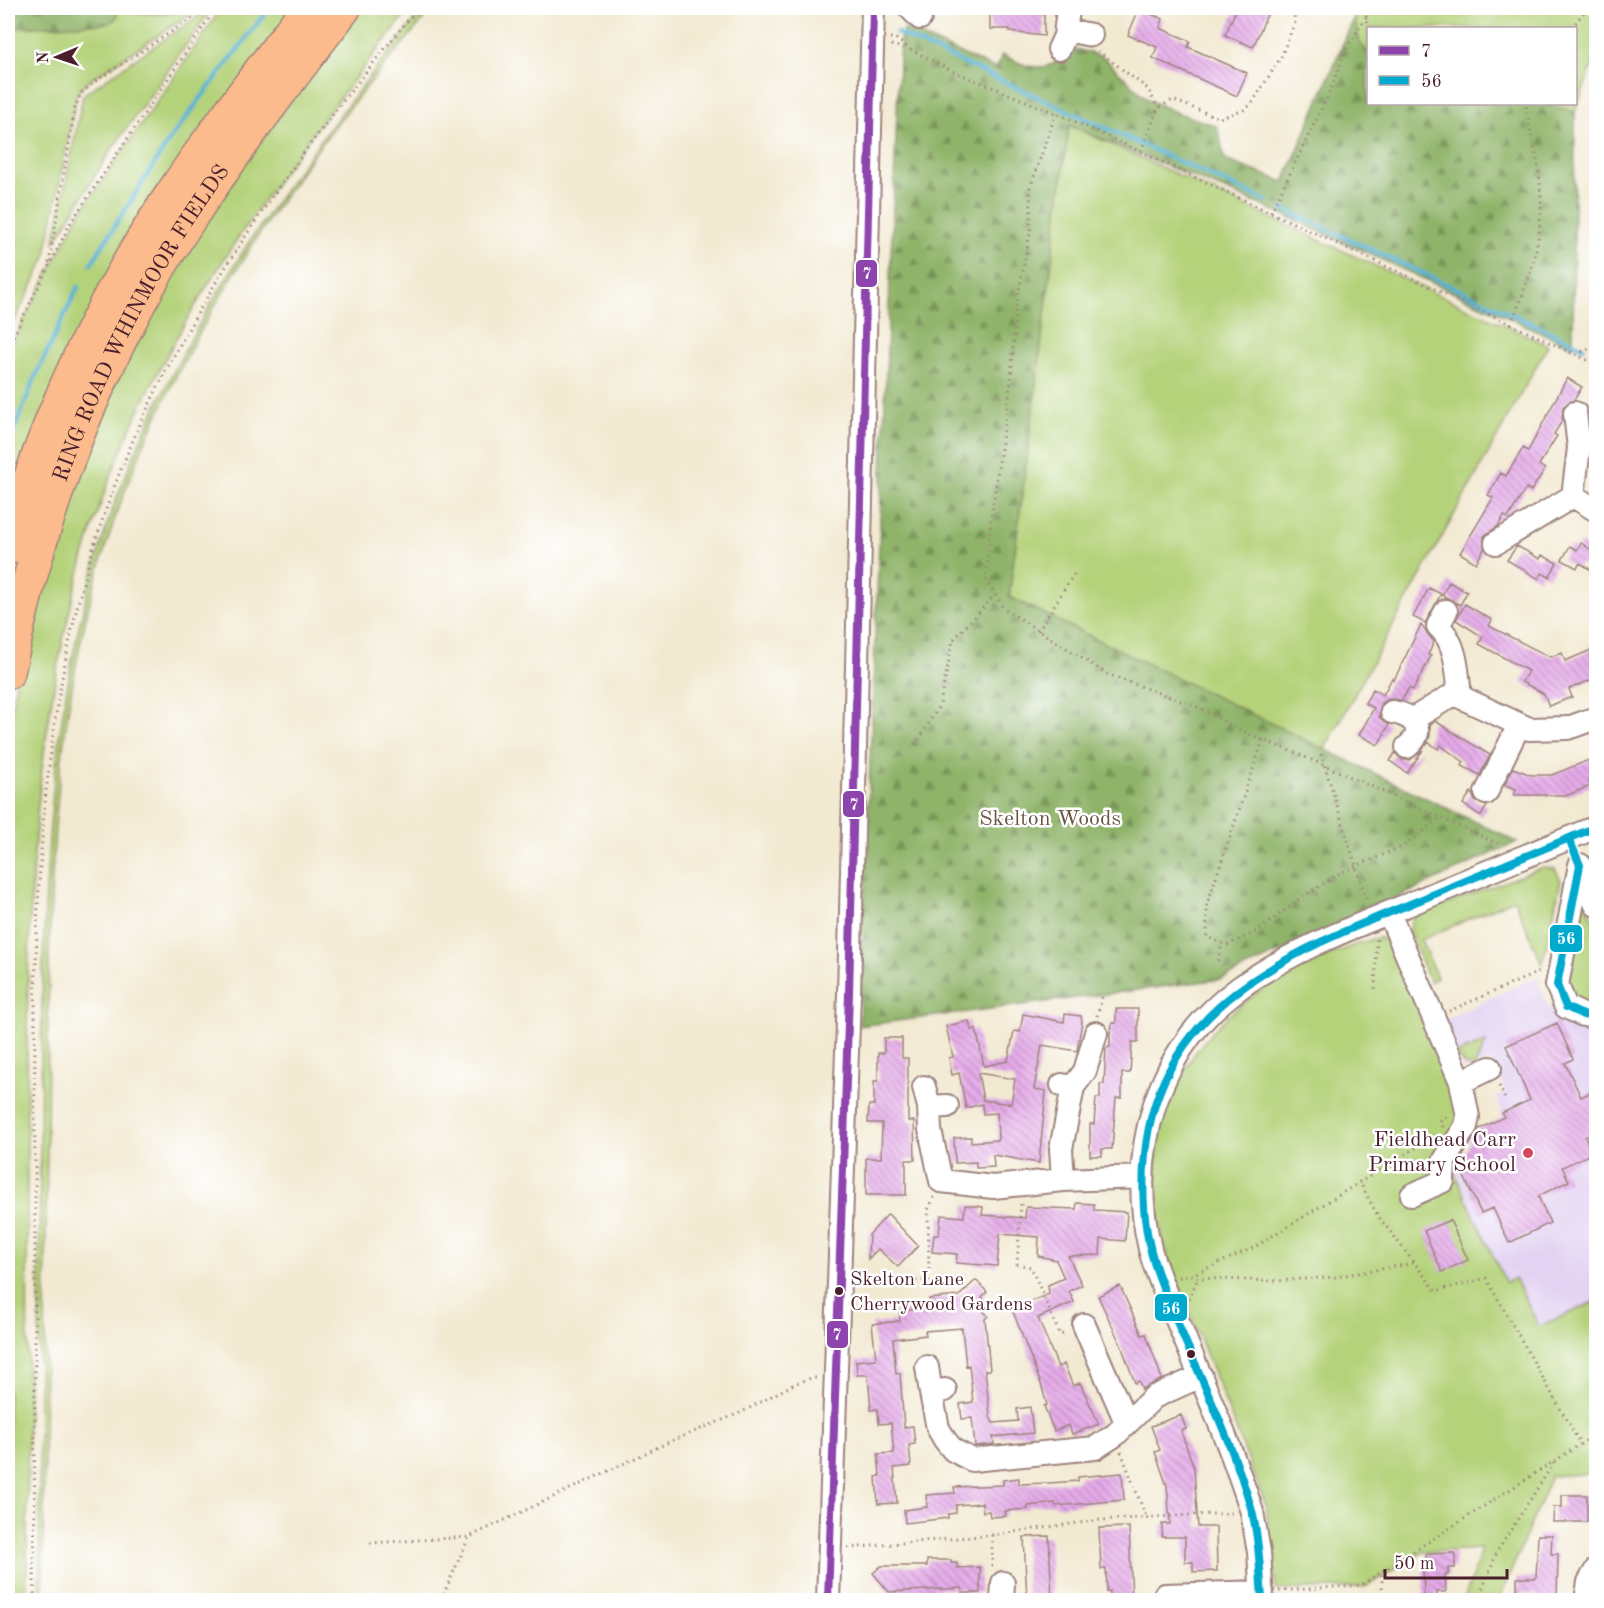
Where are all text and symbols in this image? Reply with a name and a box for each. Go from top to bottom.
north arrow [27,27,87,87]
legend [1367,27,1577,105]
text: 7 [1421,43,1431,61]
text: N [36,50,52,64]
text: 56 [1421,73,1442,91]
street label: RING ROAD WHINMOOR FIELDS [50,161,234,485]
line badge: 7 [855,259,878,288]
text: 7 [862,267,872,283]
line badge: 7 [842,790,865,818]
text: 7 [849,798,859,814]
park label: Skelton Woods [979,808,1121,830]
line badge: 56 [1549,924,1583,953]
text: 56 [1557,932,1575,948]
place label: Fieldhead Carr Primary School [1368,1129,1516,1176]
marker: Fieldhead Carr Primary School [1521,1146,1535,1160]
place label: Skelton Lane Cherrywood Gardens [850,1270,1033,1315]
marker: Skelton Lane Cherrywood Gardens [833,1285,845,1297]
line badge: 56 [1154,1293,1188,1322]
text: 56 [1162,1302,1180,1318]
line badge: 7 [826,1320,849,1349]
text: 7 [832,1328,842,1344]
unlabelled marker [1185,1348,1197,1360]
scale bar [1385,1542,1506,1580]
text: 50 m [1394,1555,1434,1573]

